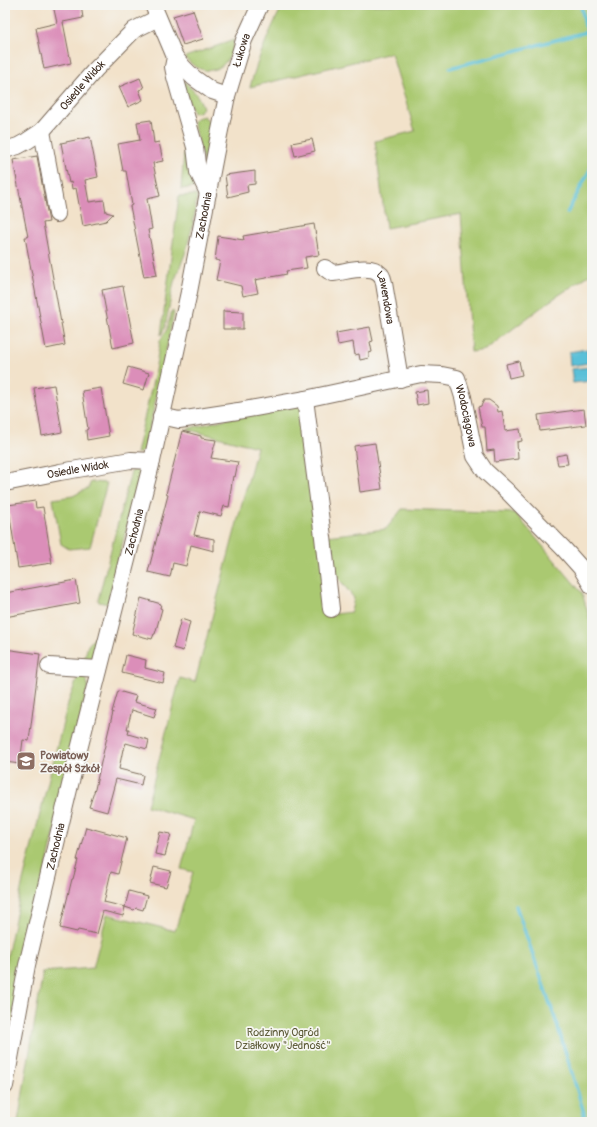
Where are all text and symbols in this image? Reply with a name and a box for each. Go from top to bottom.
street label: Łukowa [230,31,253,70]
street label: Osiedle Widok [57,57,108,113]
street label: Zachodnia [193,191,215,241]
street label: Lawendowa [374,268,397,325]
street label: Wodociągowa [452,383,479,448]
street label: Osiedle Widok [46,458,110,481]
street label: Zachodnia [122,507,147,557]
place label: Powiatowy Zespół Szkół [40,749,101,775]
school or university icon: Powiatowy Zespół Szkół [15,750,37,772]
street label: Zachodnia [44,822,68,871]
park label: Rodzinny Ogród Działkowy "Jedność" [235,1026,331,1052]

